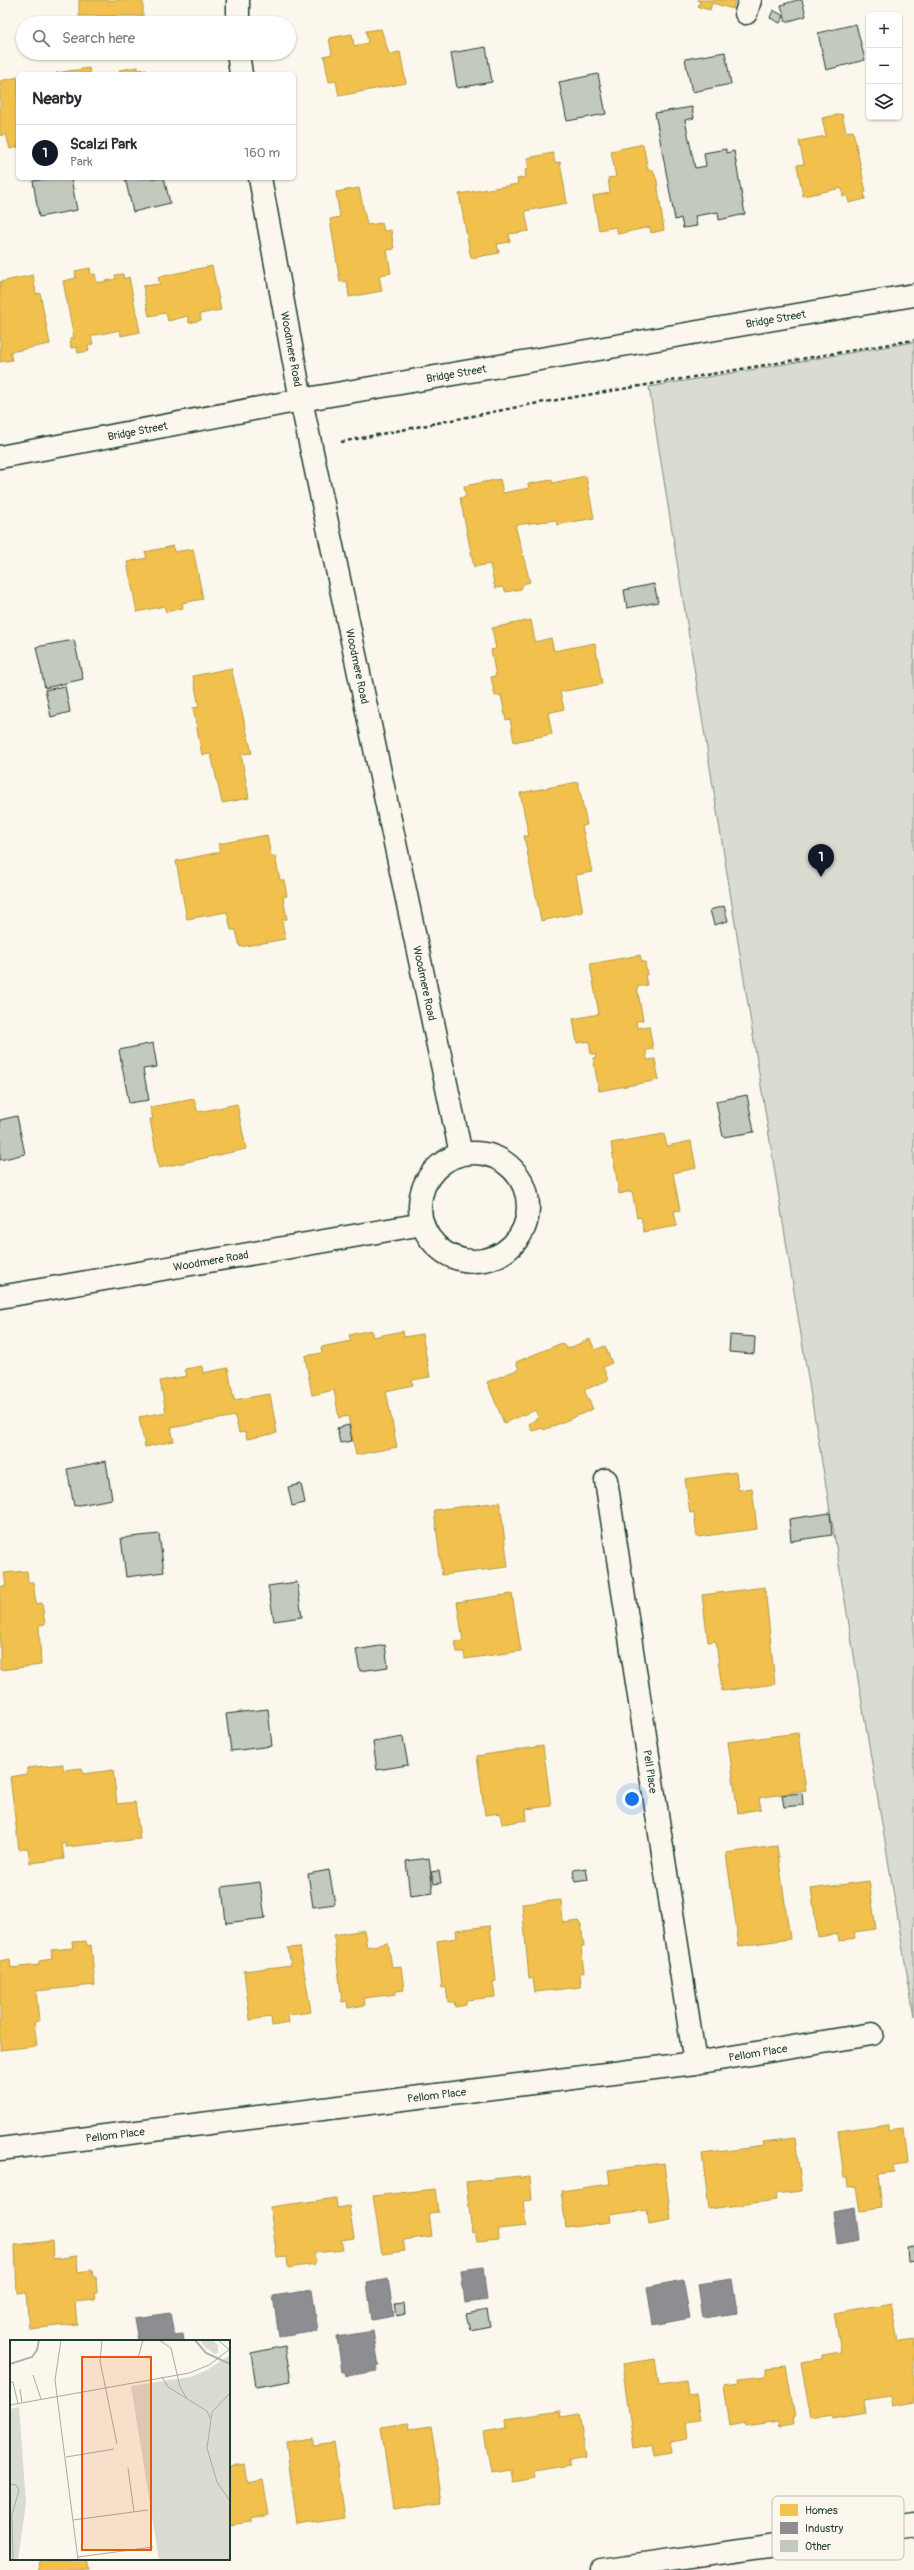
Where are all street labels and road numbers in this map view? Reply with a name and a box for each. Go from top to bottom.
street label: Bridge Street [745,307,807,330]
street label: Woodmere Road [278,310,305,388]
street label: Bridge Street [425,362,488,385]
street label: Bridge Street [107,419,169,443]
street label: Woodmere Road [343,628,372,705]
street label: Woodmere Road [410,945,439,1022]
street label: Woodmere Road [172,1248,250,1273]
street label: Pell Place [641,1749,660,1795]
street label: Pellom Place [728,2041,789,2064]
street label: Pellom Place [406,2085,467,2105]
street label: Pellom Place [85,2125,146,2145]

